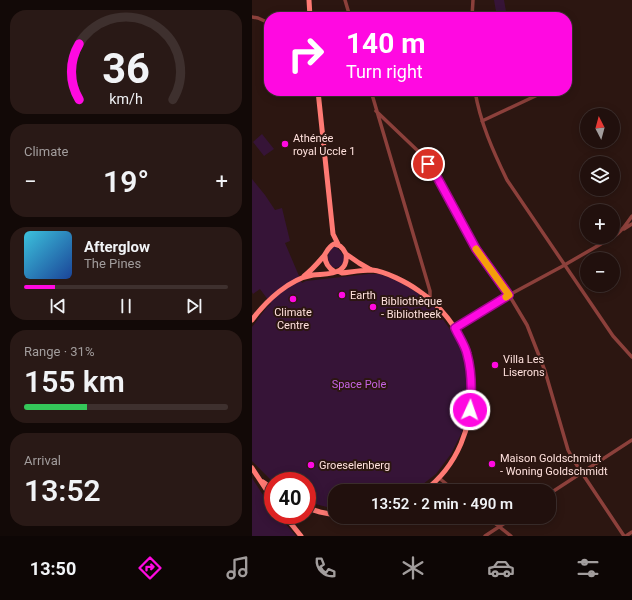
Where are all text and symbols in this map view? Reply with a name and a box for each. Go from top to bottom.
text: 140 m [346,27,425,60]
icon: right [280,28,332,80]
text: 36 [102,44,150,93]
text: Turn right [346,61,423,82]
text: km/h [109,91,143,107]
north arrow [580,108,620,148]
map controls [580,108,620,292]
place label: Athénée royal Uccle 1 [293,132,355,158]
marker: Athénée royal Uccle 1 [280,139,290,149]
text: Climate [24,144,68,159]
pin [411,147,445,181]
icon: arrive [417,153,439,175]
button: layers [580,156,620,196]
text: 19° [103,164,149,199]
text: − [24,169,37,194]
text: + [216,169,228,194]
button: + [580,204,620,244]
text: Afterglow [84,238,150,256]
button: − [580,252,620,292]
text: The Pines [84,256,141,271]
place label: Earth [350,289,376,302]
marker: Earth [337,290,347,300]
marker: Climate Centre [288,294,298,304]
icon: previous [47,295,69,317]
icon: pause [115,295,137,317]
icon: next [183,295,205,317]
place label: Bibliothèque - Bibliotheek [381,295,442,321]
marker: Bibliothèque - Bibliotheek [368,302,378,312]
place label: Climate Centre [274,306,312,332]
text: Range · 31% [24,344,94,359]
place label: Villa Les Liserons [503,353,545,379]
marker: Villa Les Liserons [490,360,500,370]
text: 155 km [24,364,125,399]
park label: Space Pole [332,378,386,391]
position arrow [449,389,491,431]
place label: Maison Goldschmidt - Woning Goldschmidt [500,452,608,478]
text: Arrival [24,453,61,468]
place label: Groeselenberg [319,459,390,472]
marker: Maison Goldschmidt - Woning Goldschmidt [487,459,497,469]
marker: Groeselenberg [306,460,316,470]
speed limit sign: 40 [264,472,316,524]
text: 13:52 [24,473,101,508]
text: 13:52 · 2 min · 490 m [371,495,513,513]
icon: directions [136,554,164,582]
icon: music [224,554,252,582]
icon: phone [311,554,339,582]
icon: climate [399,554,427,582]
icon: car [487,554,515,582]
icon: filters [574,554,602,582]
text: 13:50 [30,558,76,579]

